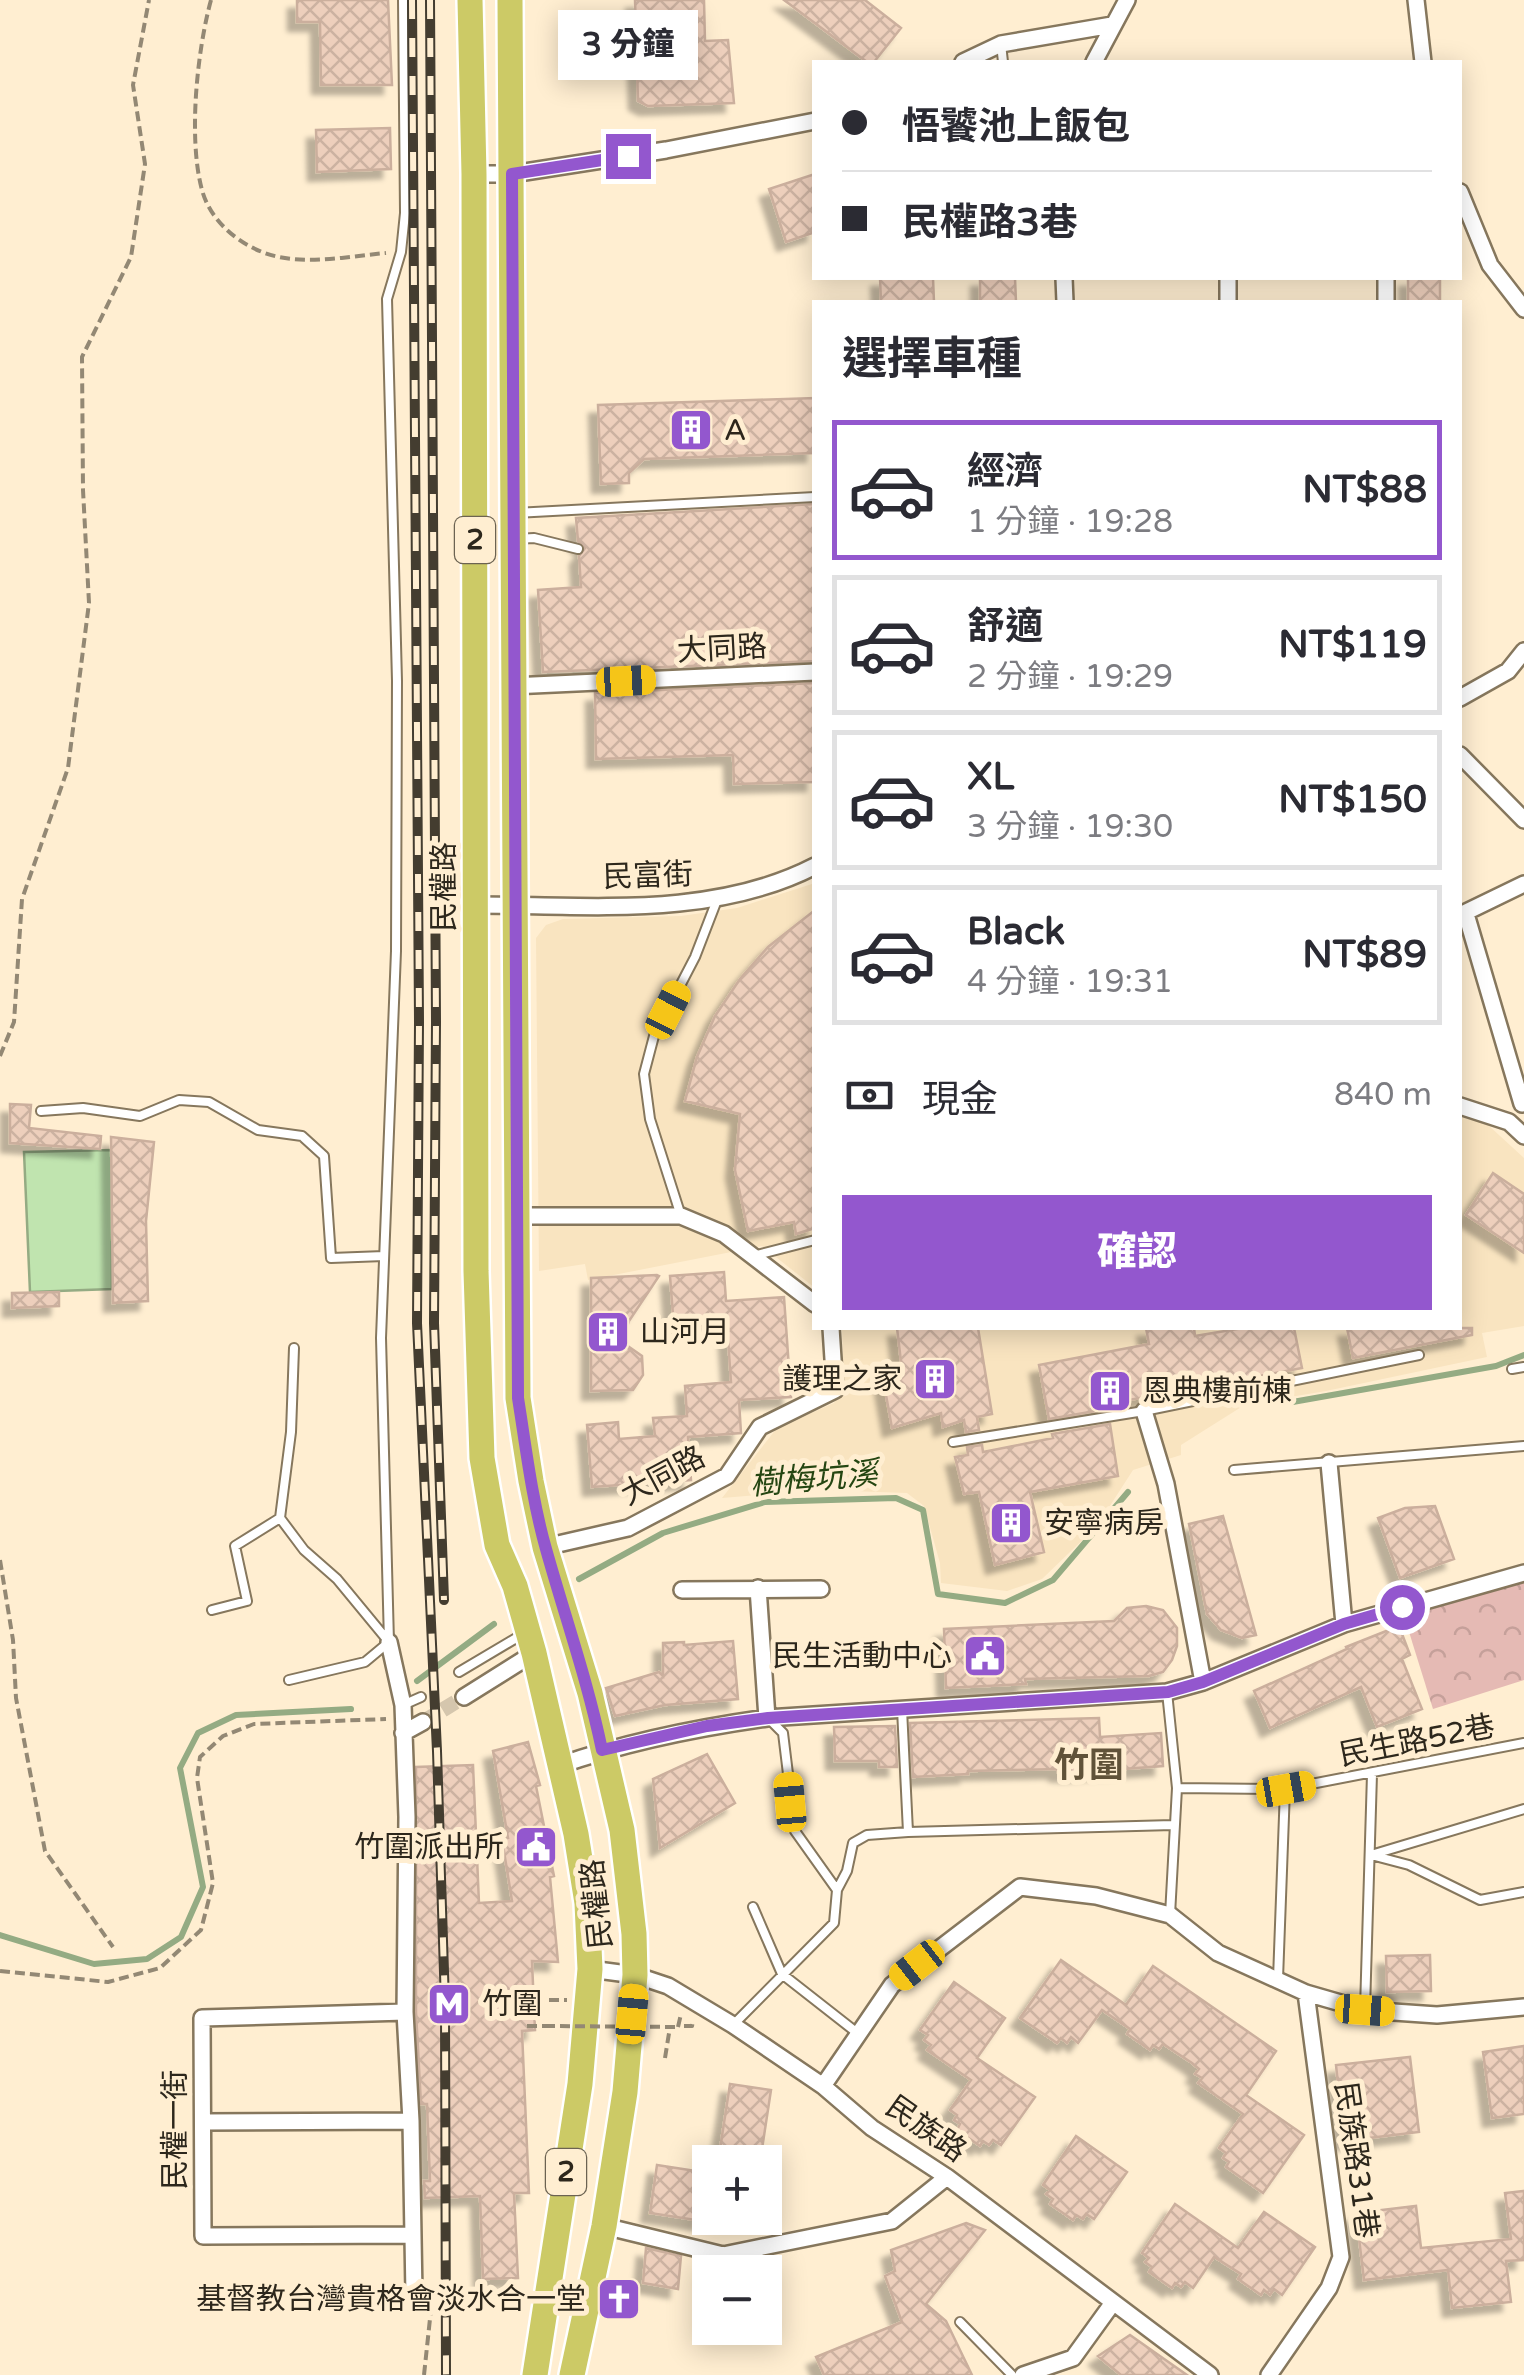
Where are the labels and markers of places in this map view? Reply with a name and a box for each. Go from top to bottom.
building icon: A [668,407,714,453]
place label: A [724,412,746,449]
building icon: 山河月 [585,1309,631,1355]
place label: 山河月 [640,1314,730,1351]
building icon: 護理之家 [912,1356,958,1402]
place label: 護理之家 [782,1361,902,1398]
building icon: 恩典樓前棟 [1087,1368,1133,1414]
place label: 恩典樓前棟 [1142,1373,1292,1410]
building icon: 安寧病房 [988,1500,1034,1546]
place label: 安寧病房 [1044,1505,1164,1542]
public building icon: 民生活動中心 [962,1633,1008,1679]
place label: 民生活動中心 [772,1638,952,1675]
public building icon: 竹圍派出所 [513,1824,559,1870]
place label: 竹圍派出所 [354,1829,504,1866]
metro station icon: 竹圍 [426,1981,472,2027]
place label: 竹圍 [482,1986,542,2023]
church icon: 基督教台灣貴格會淡水合一堂 [596,2276,642,2322]
place label: 基督教台灣貴格會淡水合一堂 [196,2281,586,2318]

